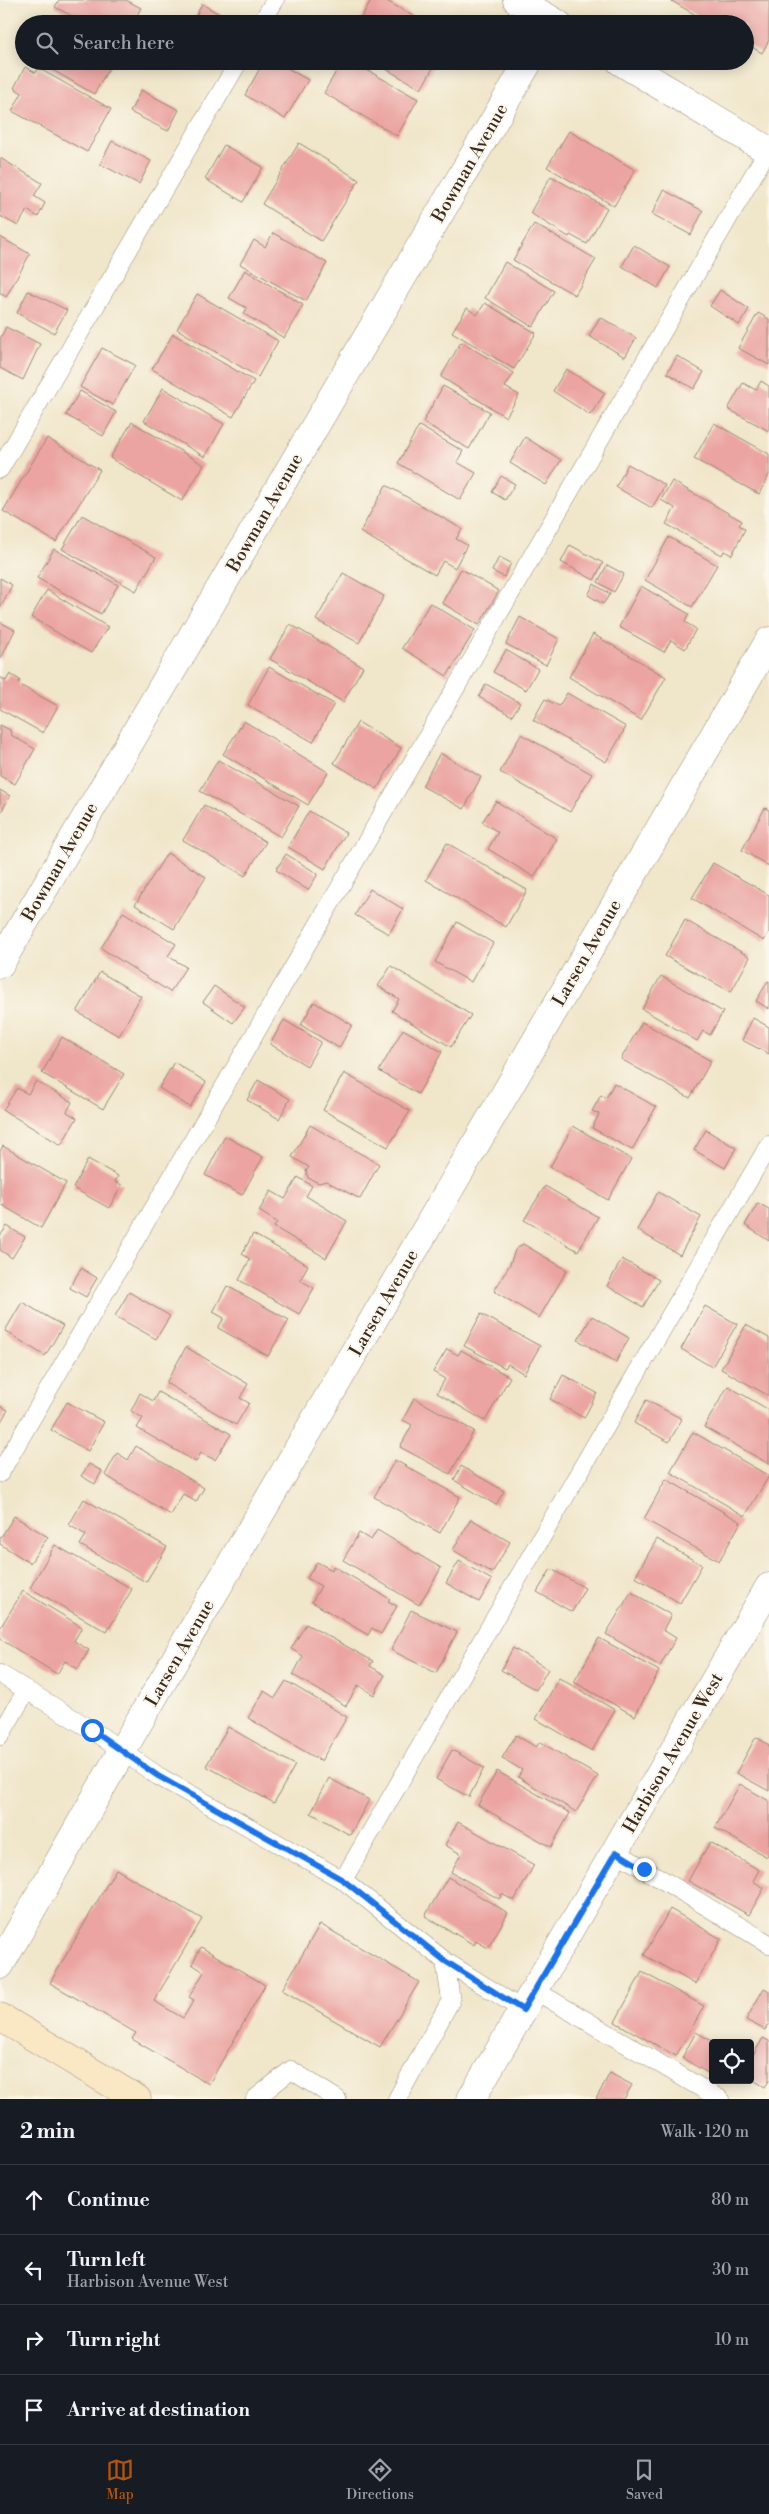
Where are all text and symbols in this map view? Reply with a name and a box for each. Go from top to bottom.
search box [15,15,754,70]
icon: search [33,29,61,57]
text: Search here [73,31,174,55]
street label: Bowman Avenue [426,99,513,227]
street label: Bowman Avenue [221,449,308,577]
street label: Bowman Avenue [16,798,103,926]
street label: Larsen Avenue [547,895,627,1011]
street label: Larsen Avenue [344,1245,424,1361]
street label: Larsen Avenue [140,1595,220,1711]
street label: Harbison Avenue West [618,1668,729,1837]
route start [81,1719,104,1742]
route end [633,1858,656,1881]
map controls [709,2039,754,2084]
button: locate [709,2039,754,2084]
text: 2 min [20,2119,75,2145]
text: Walk · 120 m [661,2122,749,2142]
icon: ahead [20,2186,48,2214]
text: Continue [67,2188,150,2212]
text: 80 m [711,2190,749,2210]
text: Turn left [67,2248,146,2272]
icon: left [20,2256,48,2284]
text: 30 m [712,2260,749,2280]
text: Harbison Avenue West [67,2272,228,2292]
icon: right [20,2326,48,2354]
text: Turn right [67,2328,160,2352]
text: 10 m [715,2330,749,2350]
icon: arrive [20,2396,48,2424]
text: Arrive at destination [67,2398,250,2422]
tab: Map [106,2456,134,2504]
tab: Directions [346,2456,414,2504]
tab: Saved [626,2456,663,2504]

